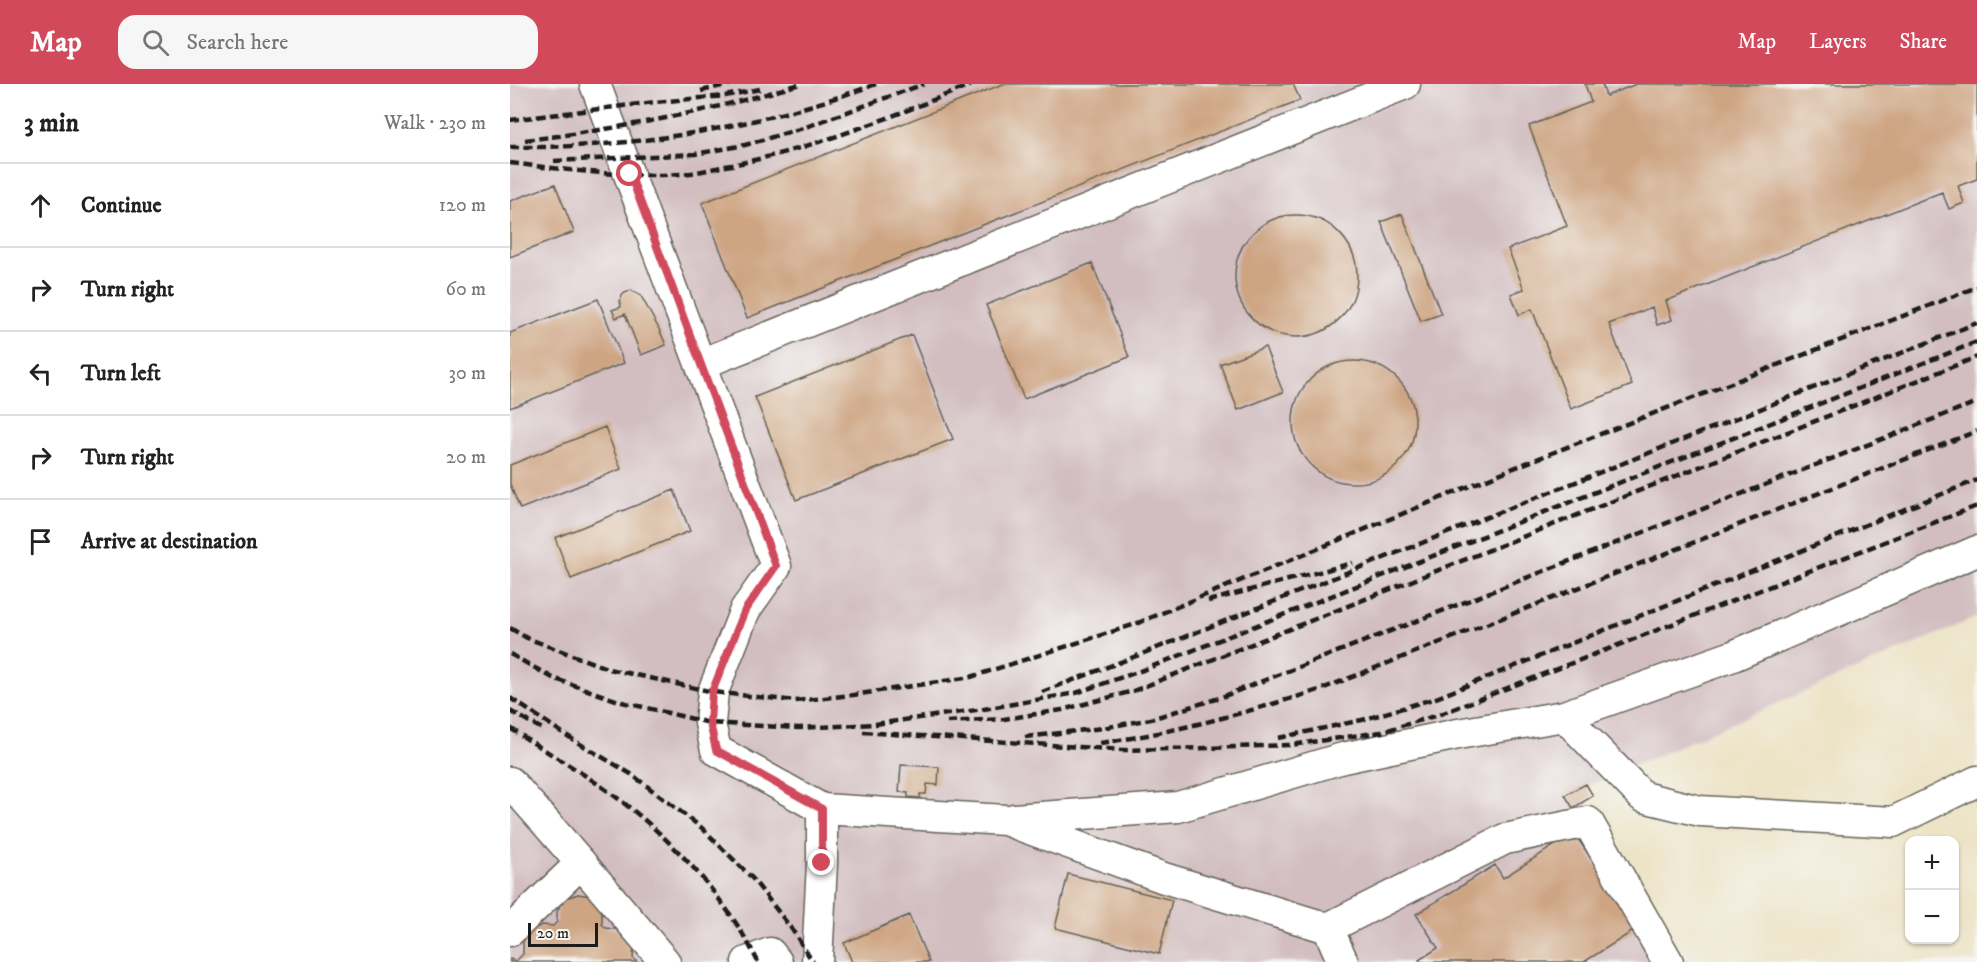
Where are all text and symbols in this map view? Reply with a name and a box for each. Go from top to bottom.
search box [118,15,538,69]
text: Map [30,25,82,60]
icon: search [139,26,172,59]
text: Search here [187,29,288,56]
text: Map [1737,29,1776,55]
text: Layers [1809,29,1867,55]
text: Share [1900,29,1947,55]
text: 3 min [24,107,79,140]
text: Walk · 230 m [384,111,486,136]
route start [616,160,642,186]
icon: ahead [24,189,57,222]
text: Continue [81,192,162,219]
text: 120 m [439,193,486,218]
icon: right [24,273,57,306]
text: Turn right [81,276,174,303]
text: 60 m [446,277,486,302]
icon: left [24,357,57,390]
text: Turn left [81,360,161,387]
text: 30 m [448,361,486,386]
icon: right [24,441,57,474]
text: Turn right [81,444,174,471]
text: 20 m [446,445,486,470]
icon: arrive [24,525,57,558]
text: Arrive at destination [81,528,258,555]
map controls [1905,836,1959,944]
button: + [1905,836,1959,890]
route end [808,849,834,875]
button: − [1905,890,1959,944]
scale bar [528,920,598,948]
text: 20 m [537,923,569,943]

